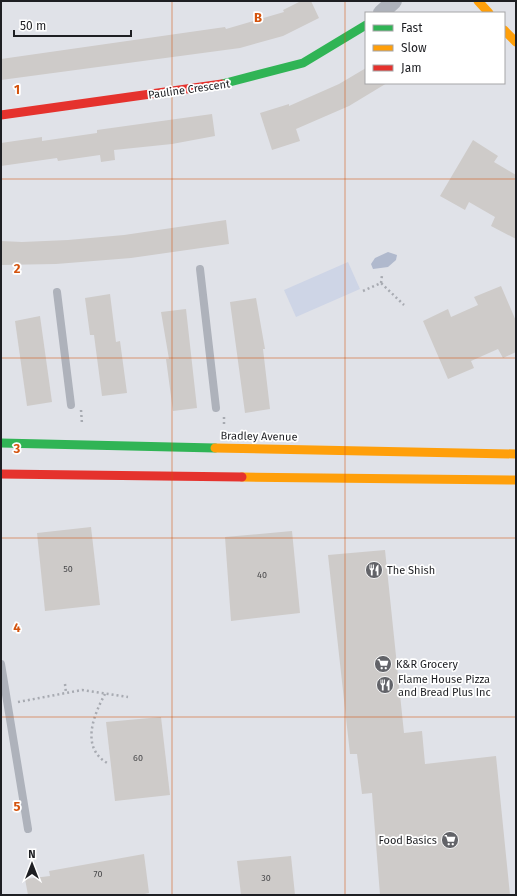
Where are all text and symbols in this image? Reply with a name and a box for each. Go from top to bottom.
text: B [254,10,262,25]
scale bar [14,12,131,38]
legend [365,12,505,84]
text: 50 m [20,19,46,33]
text: Fast [401,21,423,35]
text: Slow [401,41,427,55]
text: Jam [401,61,421,75]
street label: Pauline Crescent [147,77,231,102]
text: 1 [14,82,20,97]
text: 2 [14,261,21,276]
street label: Bradley Avenue [220,429,298,444]
text: 3 [13,441,21,456]
restaurant icon: The Shish [364,560,384,580]
house number: 50 [63,564,73,574]
place label: The Shish [387,564,435,577]
house number: 40 [257,570,267,580]
text: 4 [13,620,21,635]
supermarket icon: K&R Grocery [373,654,393,674]
place label: K&R Grocery [396,658,459,671]
place label: Flame House Pizza and Bread Plus Inc [398,673,491,699]
restaurant icon: Flame House Pizza and Bread Plus Inc [375,675,395,695]
house number: 60 [133,753,143,763]
text: 5 [14,799,21,814]
supermarket icon: Food Basics [440,830,460,850]
place label: Food Basics [378,834,437,847]
north arrow [12,844,52,884]
text: N [28,848,36,861]
house number: 70 [94,869,102,879]
house number: 30 [261,873,271,883]

